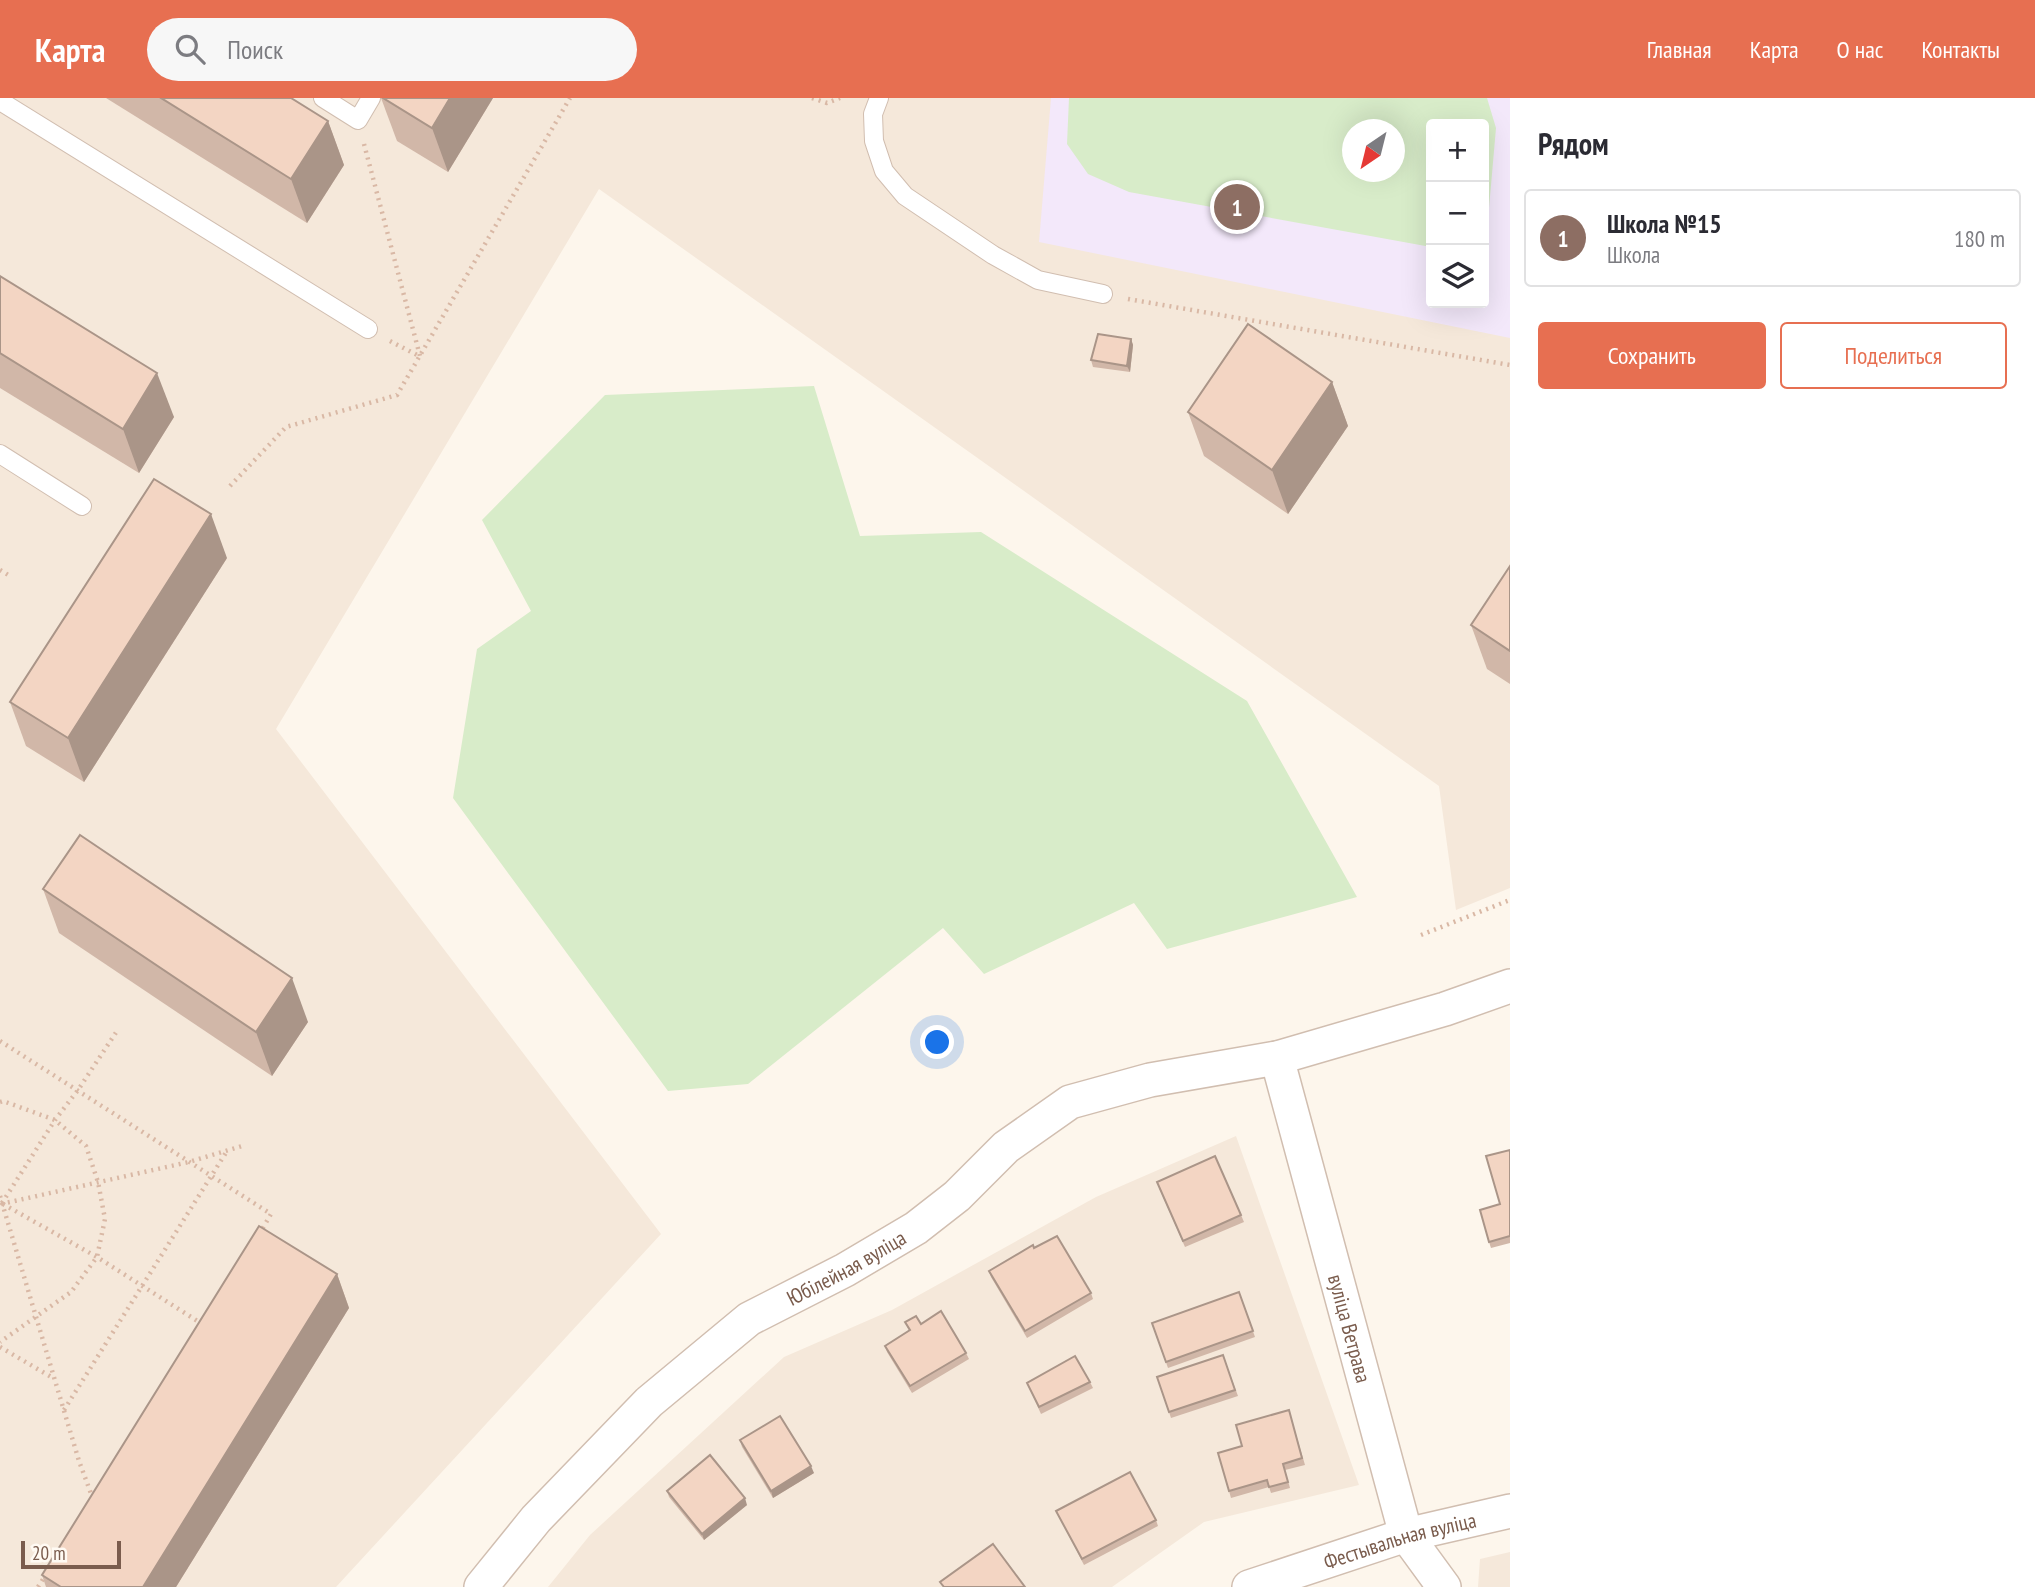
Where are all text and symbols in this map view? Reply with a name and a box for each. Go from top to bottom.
search box [147,18,637,81]
text: Карта [35,28,105,71]
icon: search [171,30,209,68]
text: Поиск [227,33,283,66]
text: Главная [1647,34,1712,65]
text: Карта [1750,34,1799,65]
text: О нас [1837,34,1883,65]
text: Контакты [1921,34,2000,65]
north arrow [1342,119,1405,182]
map controls [1426,119,1489,308]
button: + [1426,119,1489,182]
text: Рядом [1538,124,1609,163]
pin: 1 [1214,181,1260,233]
button: − [1426,182,1489,245]
text: Школа №15 [1607,207,1722,240]
text: 1 [1558,224,1569,253]
text: 180 m [1954,224,2005,253]
text: Школа [1607,240,1660,269]
button: layers [1426,245,1489,308]
button: Сохранить [1538,322,1766,389]
button: Поделиться [1780,322,2007,389]
your location [920,1025,954,1059]
street label: Юбілейная вуліца [782,1224,911,1311]
street label: вуліца Ветрава [1323,1271,1378,1385]
street label: Фестывальная вуліца [1320,1506,1479,1575]
scale bar [21,1538,121,1570]
text: 20 m [32,1541,66,1565]

